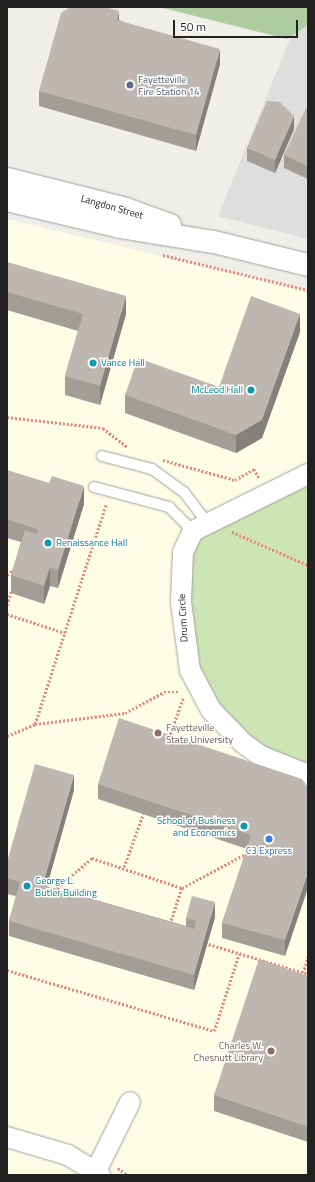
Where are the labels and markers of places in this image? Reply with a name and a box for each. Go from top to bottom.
place label: Fayetteville Fire Station 14 [138,73,200,96]
marker: Fayetteville Fire Station 14 [125,80,135,90]
place label: Vance Hall [101,357,145,369]
marker: Vance Hall [88,358,98,368]
place label: McLeod Hall [191,384,243,396]
marker: McLeod Hall [246,385,256,395]
place label: Renaissance Hall [56,537,127,549]
marker: Renaissance Hall [43,538,53,548]
place label: Fayetteville State University [166,721,233,744]
marker: Fayetteville State University [153,728,163,738]
place label: School of Business and Economics [157,814,236,838]
marker: School of Business and Economics [239,821,249,831]
marker: C3 Express [264,834,274,844]
place label: C3 Express [246,845,292,857]
place label: George L. Butler Building [35,874,97,898]
marker: George L. Butler Building [22,881,32,891]
place label: Charles W. Chesnutt Library [194,1039,263,1062]
marker: Charles W. Chesnutt Library [266,1046,276,1056]

